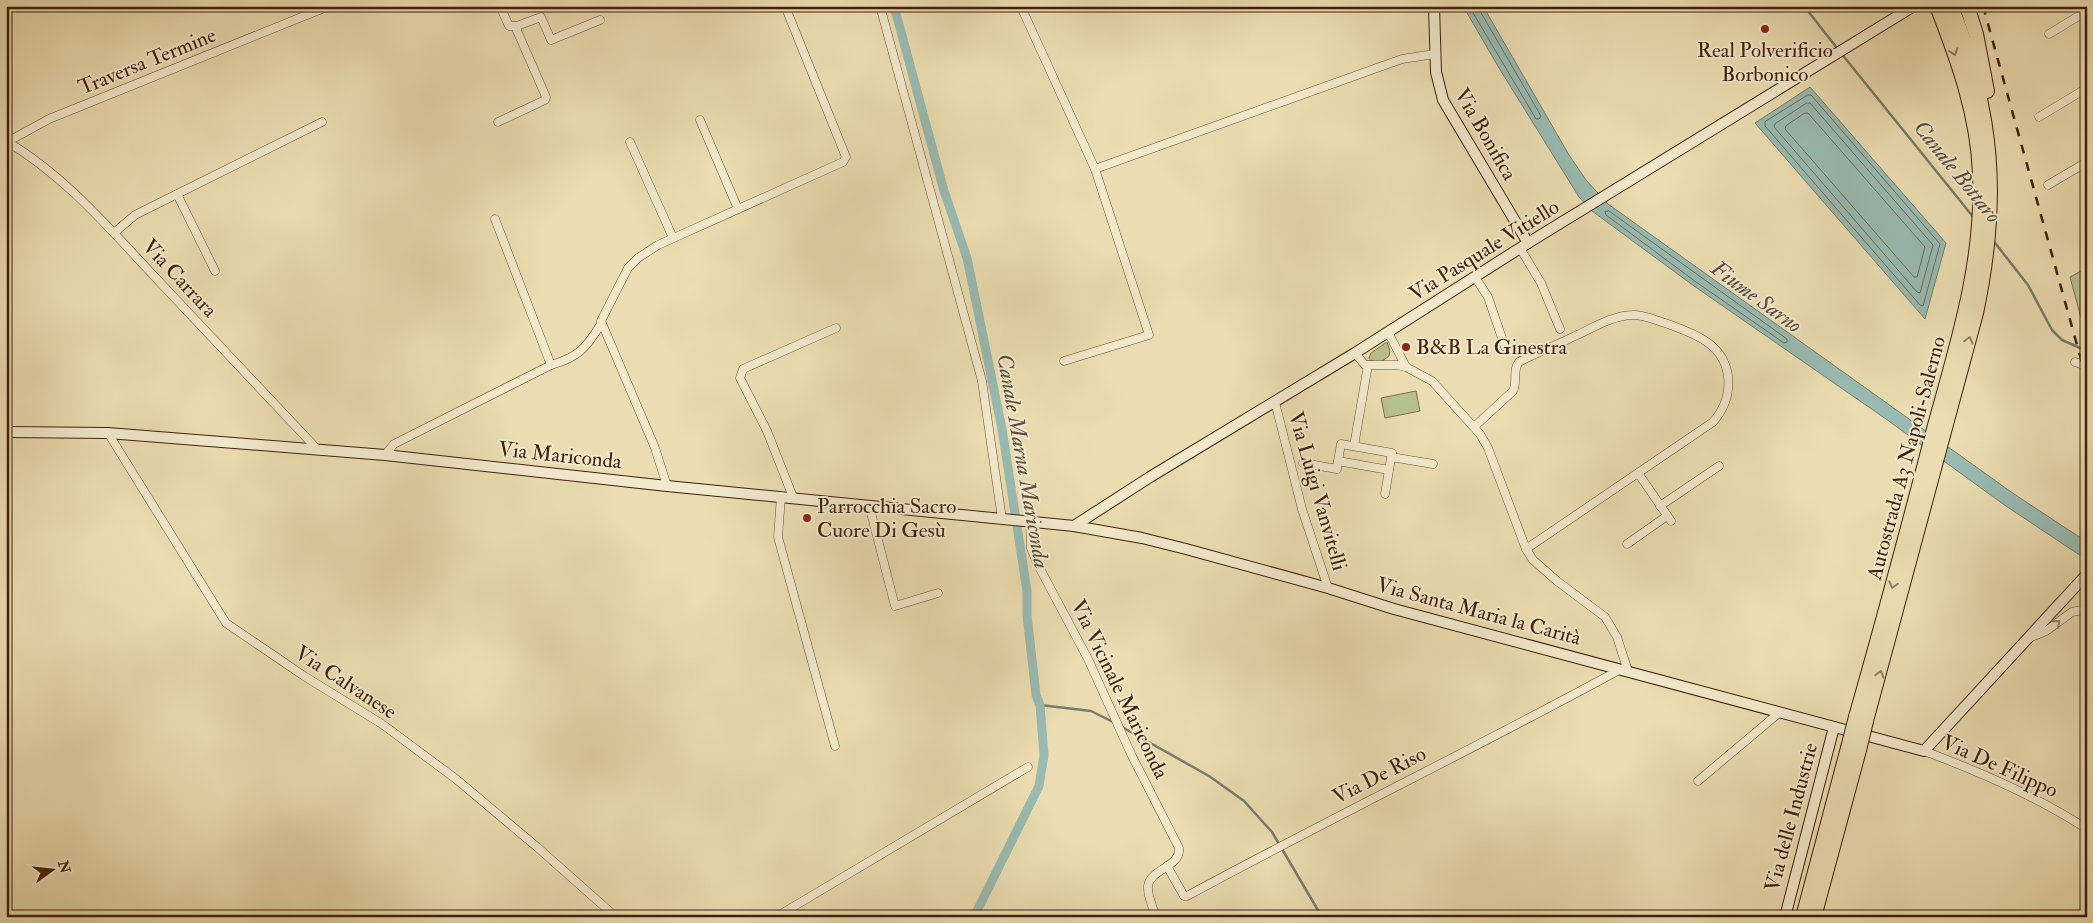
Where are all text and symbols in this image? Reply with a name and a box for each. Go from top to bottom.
street label: Traversa Termine [74,21,220,101]
marker: Real Polverificio Borbonico [1759,23,1771,35]
place label: Real Polverificio Borbonico [1697,37,1833,88]
one-way arrow [1948,47,1958,55]
street label: Via Bonifica [1448,83,1523,186]
water label: Canale Bottaro [1907,115,2007,229]
street label: Via Pasquale Vitiello [1404,193,1564,307]
street label: Via Carrara [136,233,223,324]
water label: Fiume Sarno [1705,254,1808,339]
street label: Autostrada A3 Napoli-Salerno [1861,333,1952,584]
place label: B&B La Ginestra [1416,334,1567,361]
one-way arrow [1963,336,1974,345]
marker: B&B La Ginestra [1400,341,1412,353]
water label: Canale Marna Mariconda [990,352,1056,571]
street label: Via Luigi Vanvitelli [1282,409,1353,574]
street label: Via Mariconda [497,436,623,475]
place label: Parrocchia Sacro Cuore Di Gesù [817,493,956,544]
marker: Parrocchia Sacro Cuore Di Gesù [801,512,813,524]
street label: Via Santa Maria la Carità [1374,571,1584,652]
one-way arrow [1888,581,1898,589]
street label: Via Vicinale Mariconda [1064,595,1175,784]
one-way arrow [2051,619,2060,628]
street label: Via Calvanese [290,640,402,725]
one-way arrow [1874,670,1884,679]
street label: Via De Filippo [1937,729,2062,804]
street label: Via De Riso [1328,740,1431,811]
street label: Via delle Industrie [1759,740,1824,895]
north arrow [28,846,78,896]
text: N [54,858,74,875]

